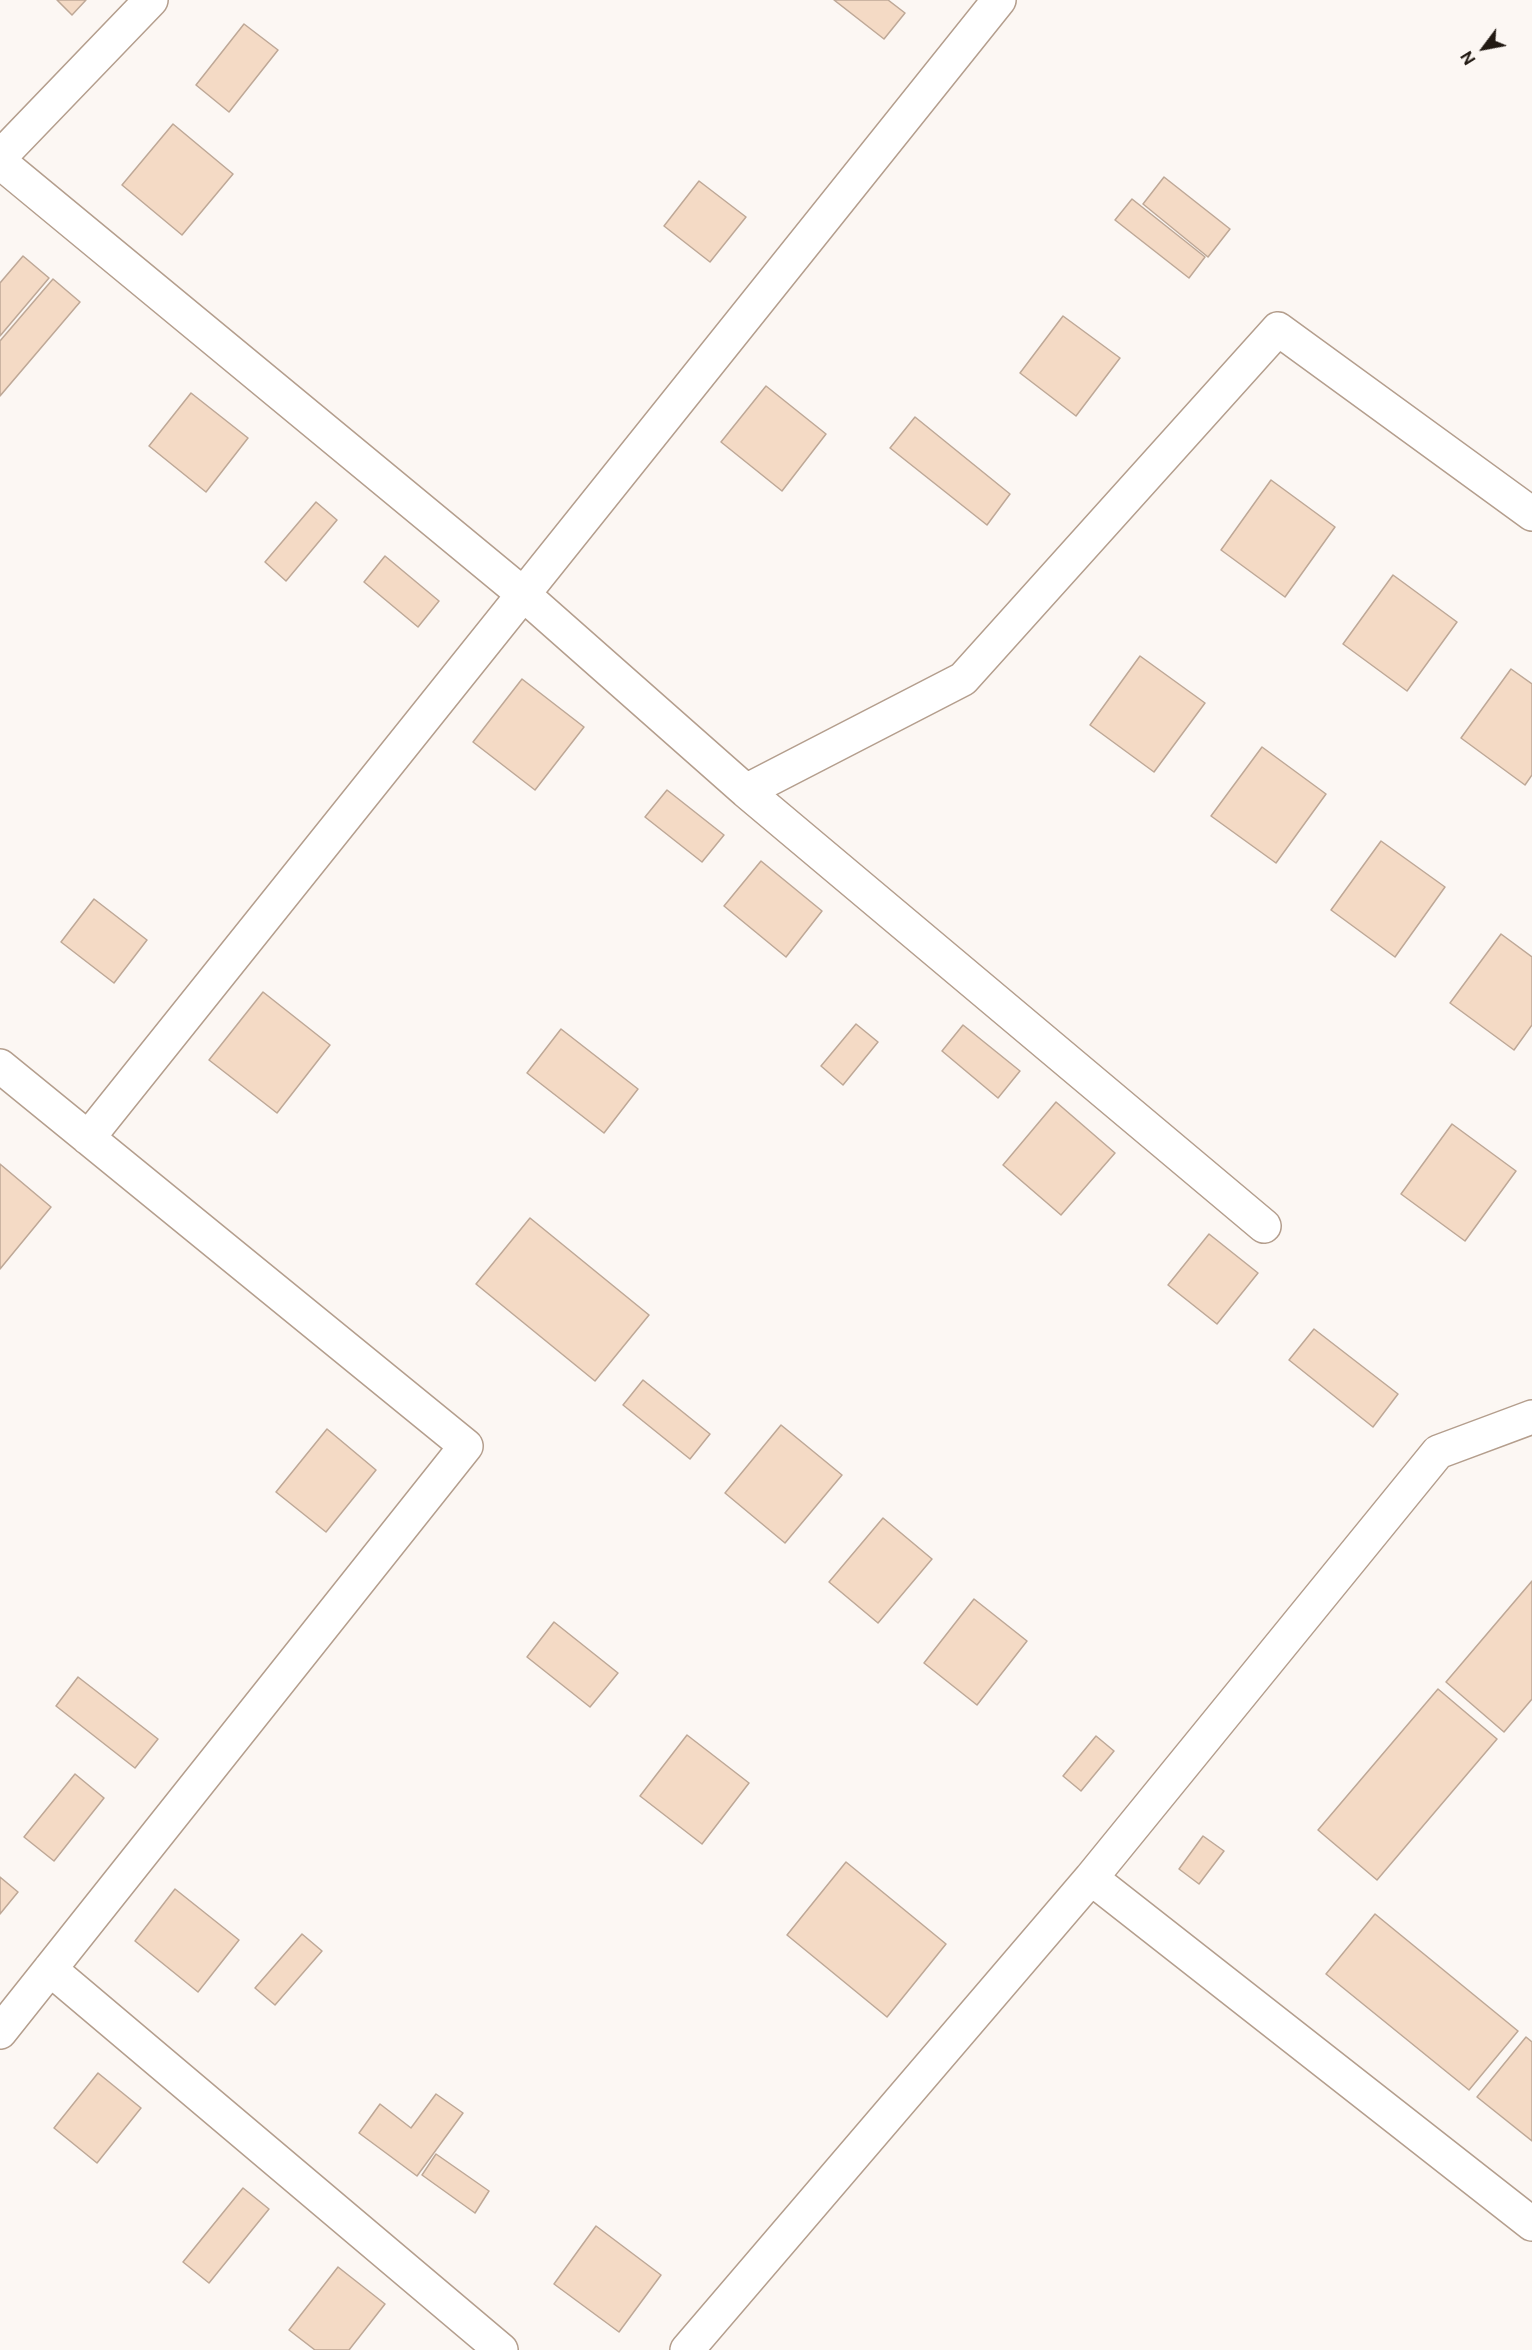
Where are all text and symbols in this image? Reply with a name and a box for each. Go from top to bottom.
north arrow [1454,18,1514,78]
text: N [1457,47,1480,68]

